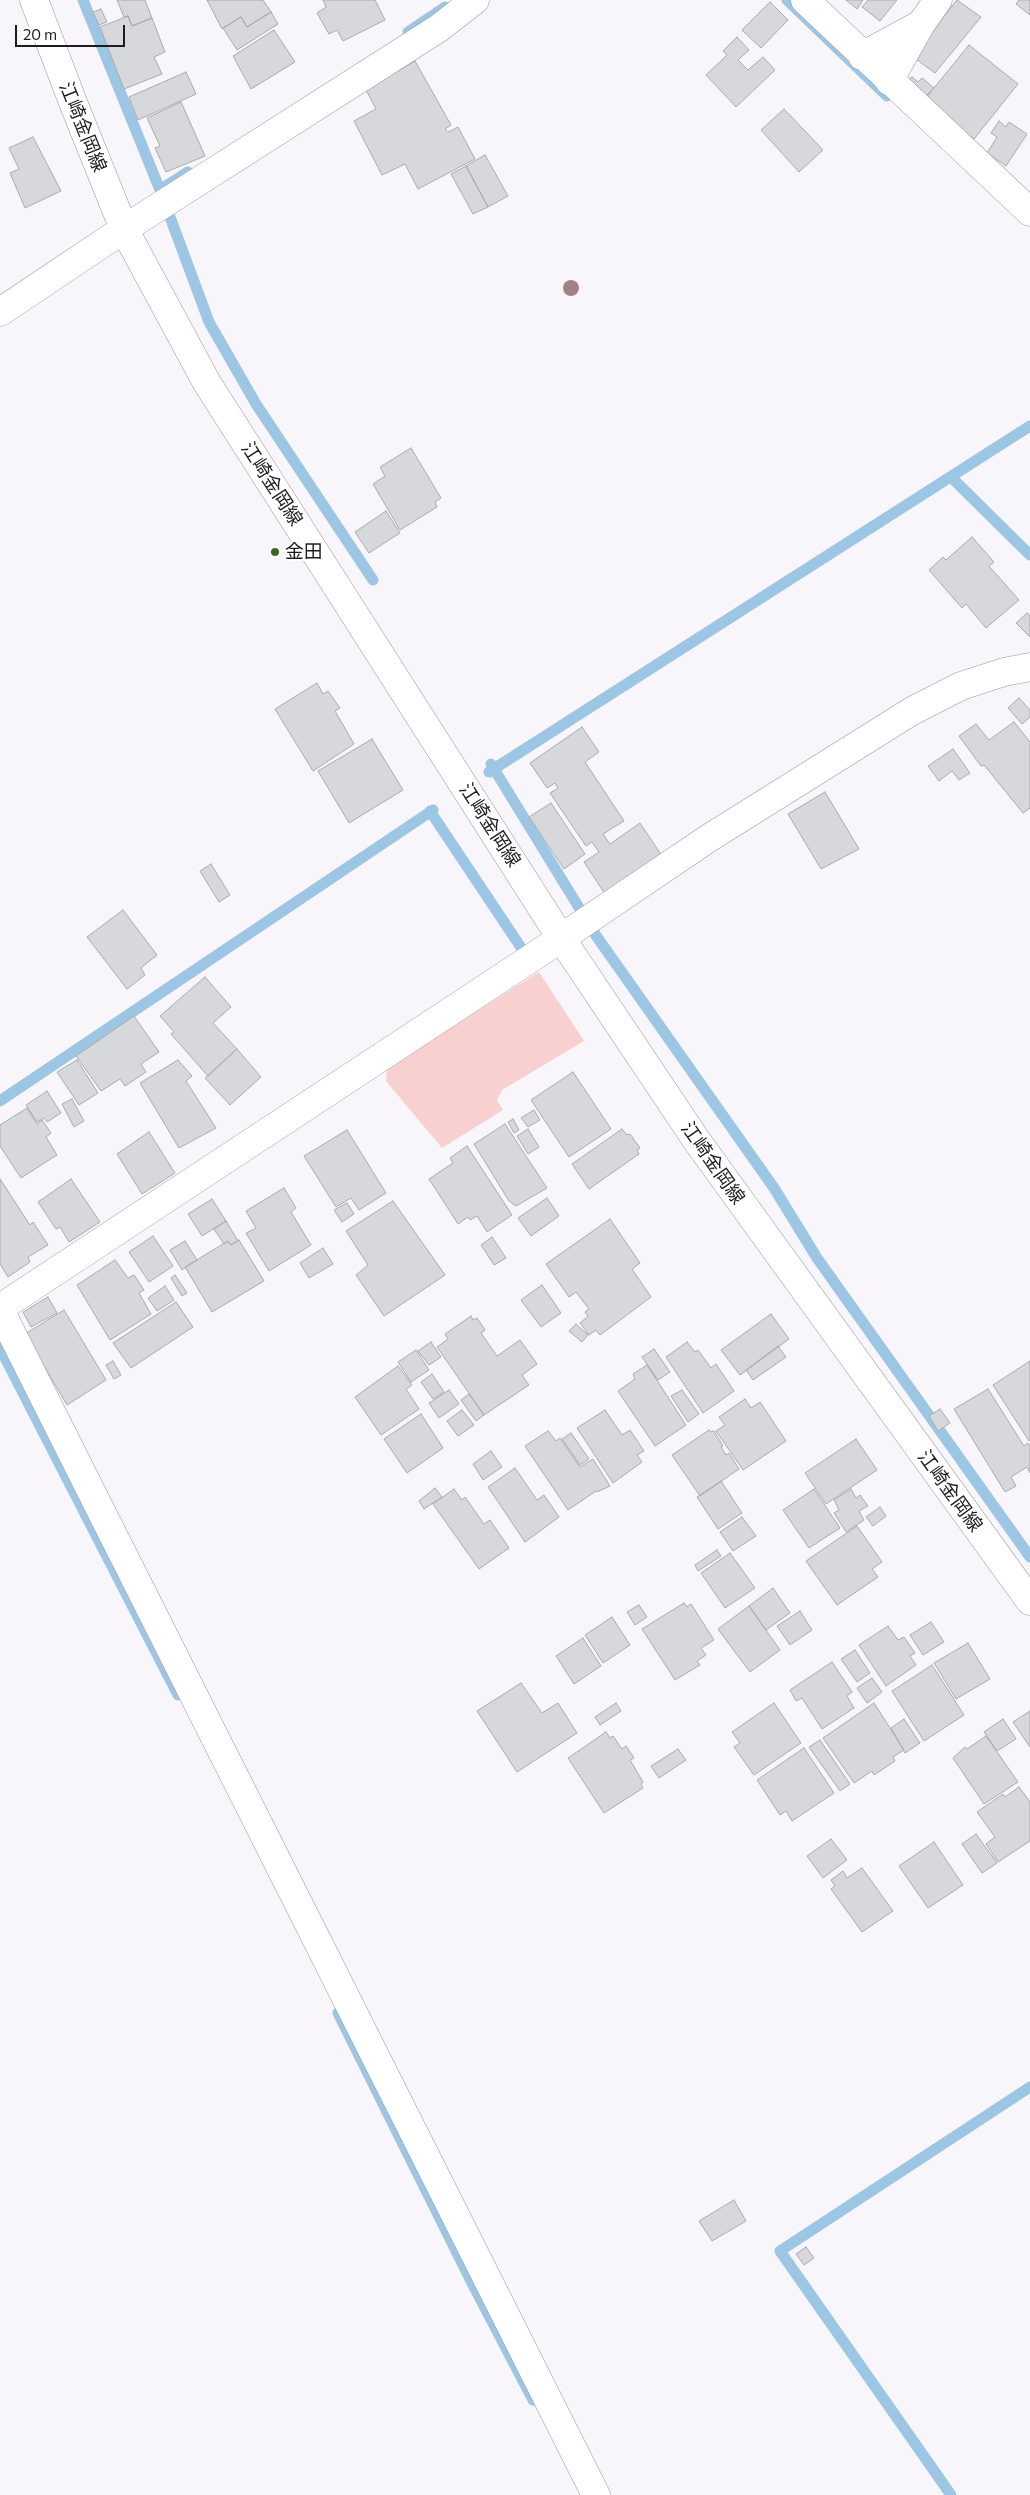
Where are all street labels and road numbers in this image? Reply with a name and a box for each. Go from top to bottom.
street label: 江崎金岡線 [55,79,111,175]
street label: 江崎金岡線 [237,438,307,530]
street label: 江崎金岡線 [455,779,525,871]
street label: 江崎金岡線 [676,1118,750,1208]
street label: 江崎金岡線 [913,1446,987,1536]

